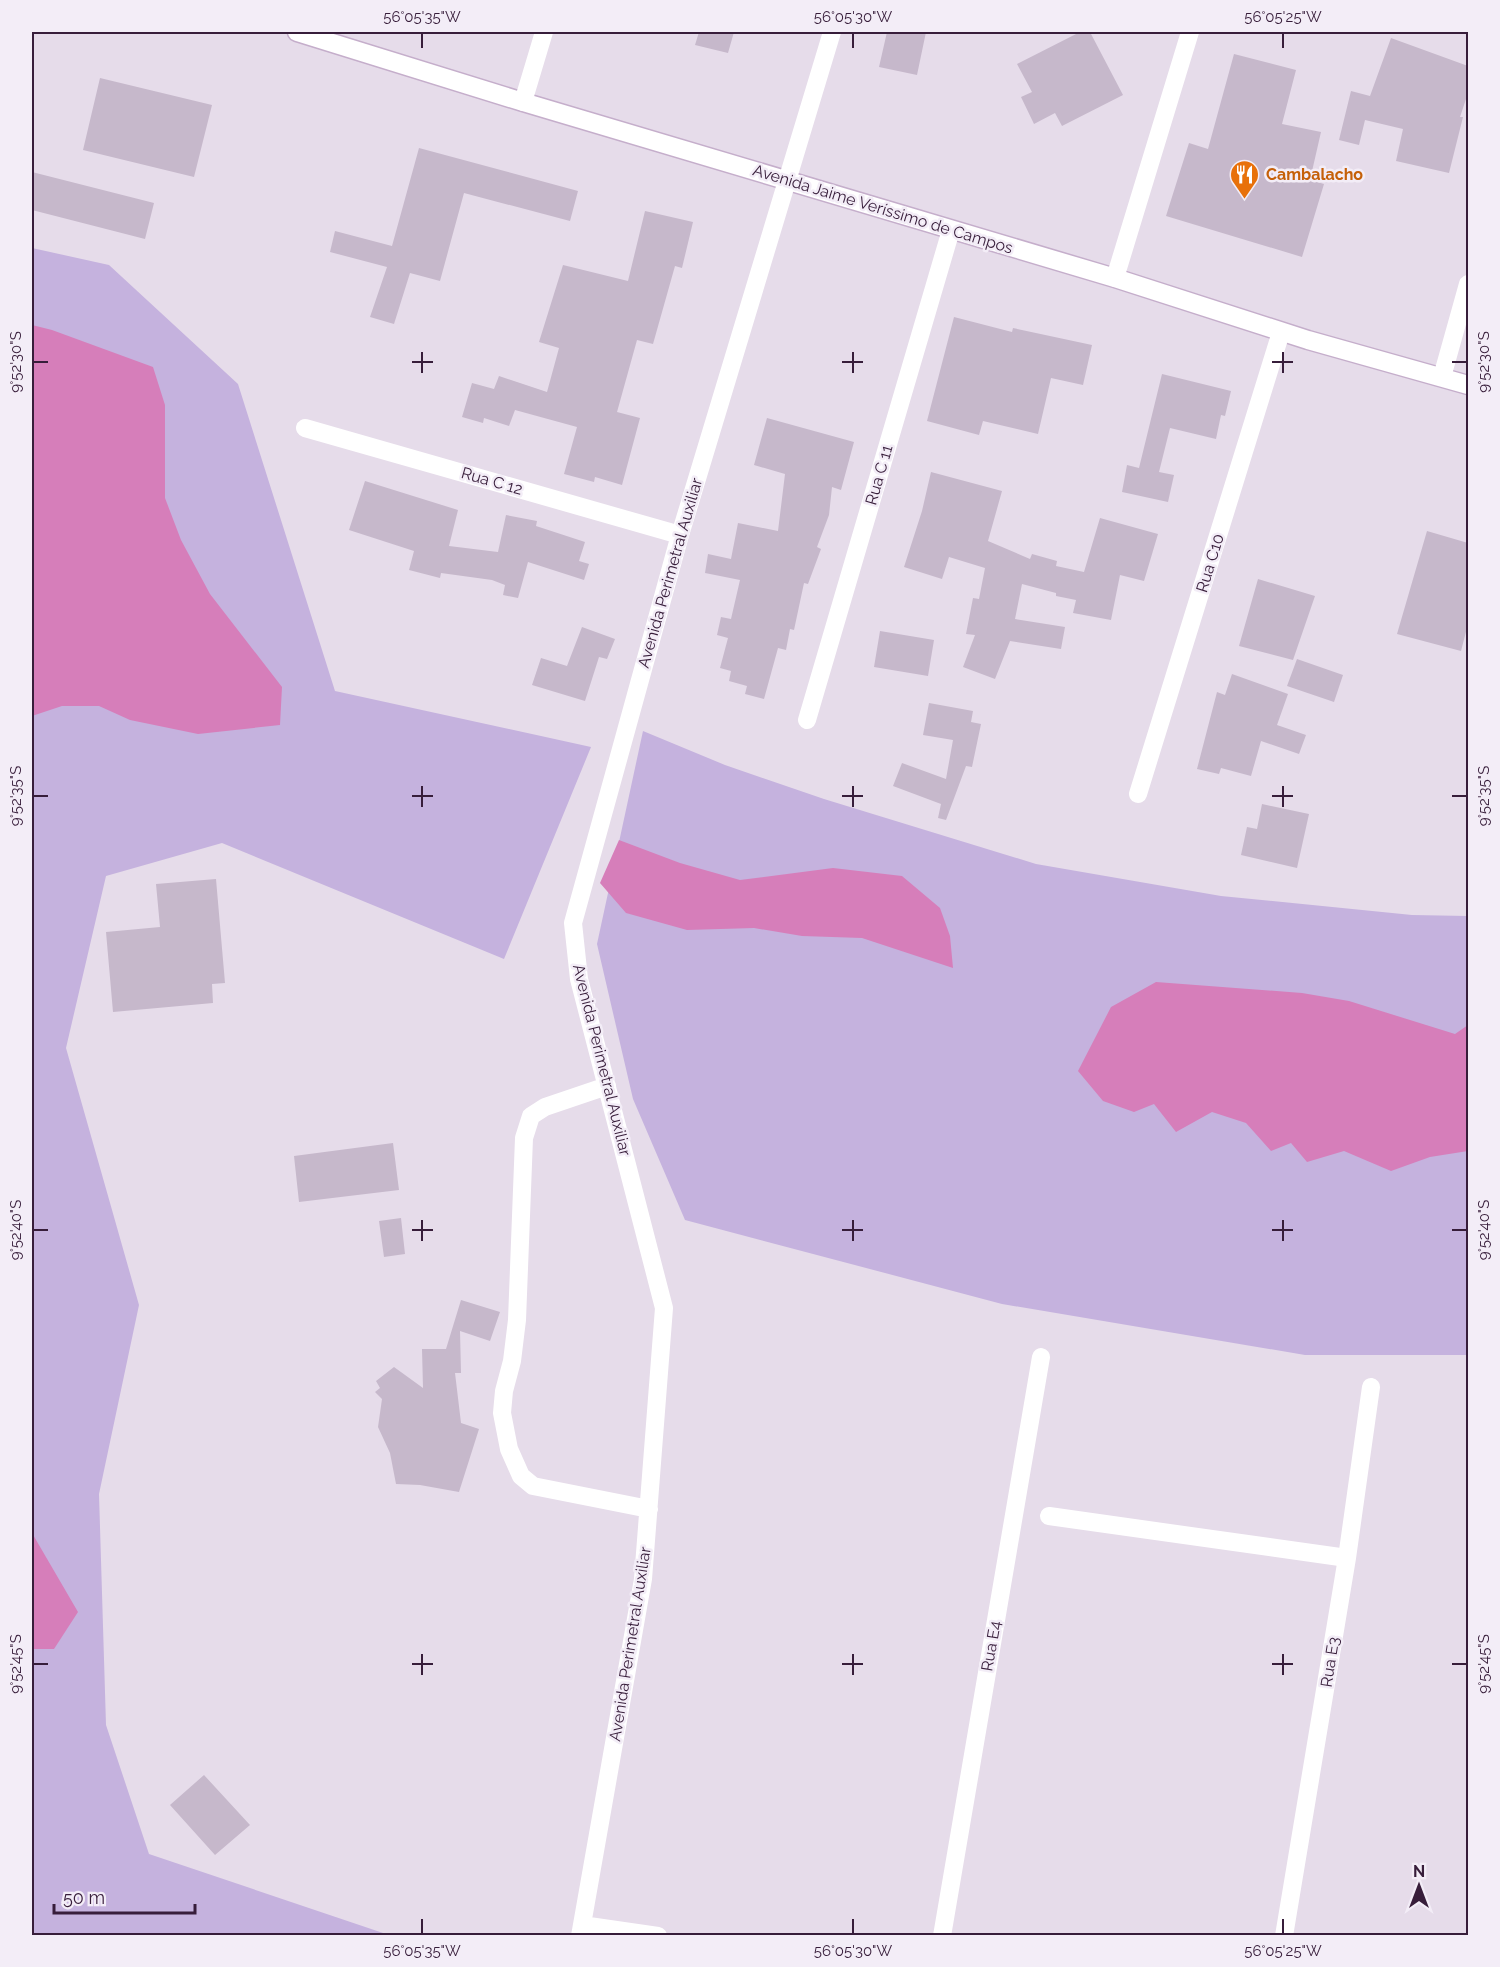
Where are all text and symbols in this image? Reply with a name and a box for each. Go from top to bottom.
text: 56°05'35"W [383,8,461,26]
text: 56°05'30"W [814,8,892,26]
text: 56°05'25"W [1244,8,1322,26]
restaurant icon: Cambalacho [1229,158,1261,200]
street label: Avenida Jaime Veríssimo de Campos [751,160,1016,258]
place label: Cambalacho [1266,165,1363,184]
text: 9°52'30"S [7,331,25,393]
text: 9°52'30"S [1475,331,1493,393]
street label: Rua C 11 [861,443,897,507]
street label: Rua C 12 [459,463,525,499]
street label: Avenida Perimetral Auxiliar [634,475,706,670]
street label: Rua C10 [1192,531,1228,595]
text: 9°52'35"S [7,766,25,826]
text: 9°52'35"S [1475,766,1493,826]
street label: Avenida Perimetral Auxiliar [569,962,635,1158]
text: 9°52'40"S [7,1200,25,1260]
text: 9°52'40"S [1475,1200,1493,1260]
street label: Avenida Perimetral Auxiliar [605,1545,655,1743]
street label: Rua E4 [977,1619,1005,1673]
text: 9°52'45"S [7,1634,25,1694]
text: 9°52'45"S [1475,1634,1493,1694]
street label: Rua E3 [1317,1635,1343,1689]
north arrow [1389,1856,1449,1916]
text: N [1413,1862,1425,1881]
scale bar [54,1877,195,1915]
text: 50 m [63,1887,105,1908]
text: 56°05'35"W [383,1942,461,1960]
text: 56°05'30"W [814,1942,892,1960]
text: 56°05'25"W [1244,1942,1322,1960]

